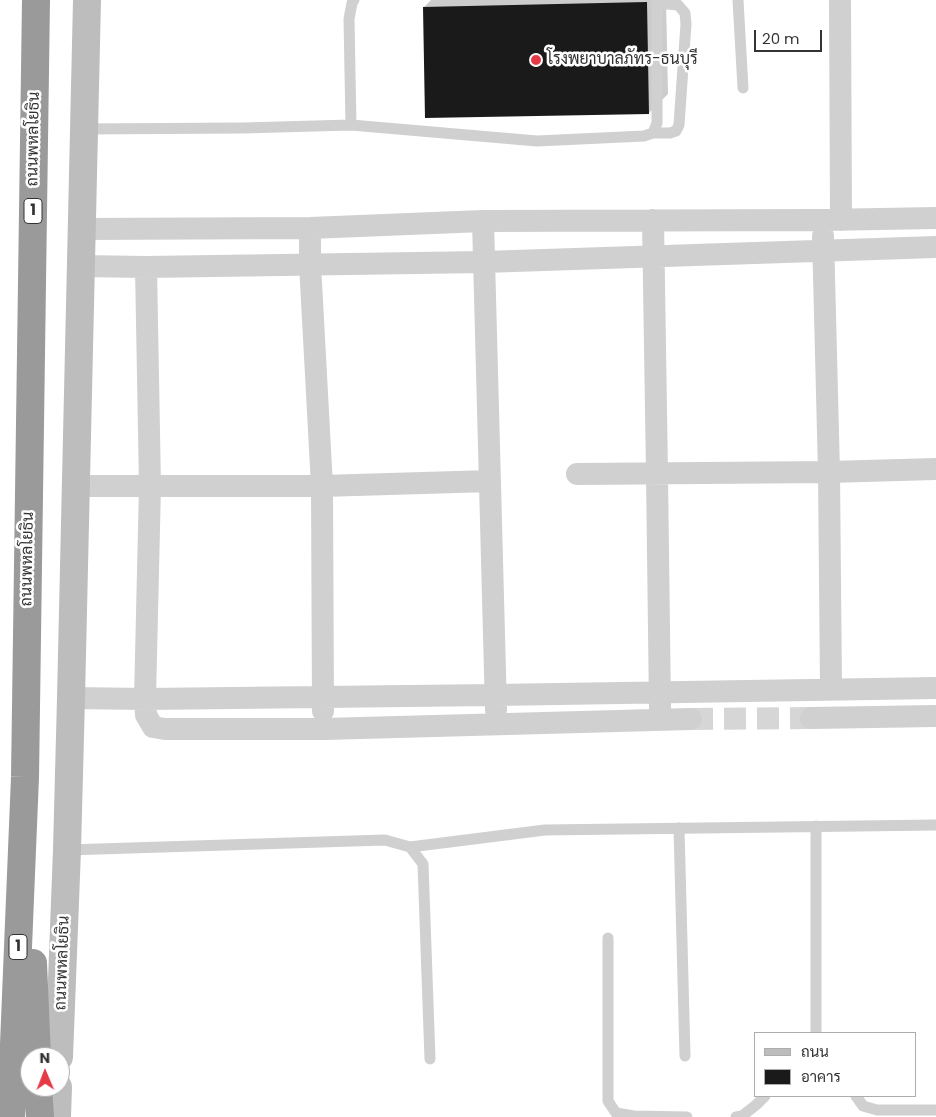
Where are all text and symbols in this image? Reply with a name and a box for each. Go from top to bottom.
scale bar [756,20,824,52]
text: 20 m [762,28,800,49]
place label: โรงพยาบาลภัทร-ธนบุรี [547,50,698,70]
marker: โรงพยาบาลภัทร-ธนบุรี [529,53,543,67]
street label: ถนนพหลโยธิน [24,91,44,187]
road number: 1 [24,198,42,224]
street label: ถนนพหลโยธิน [18,511,38,607]
street label: ถนนพหลโยธิน [52,915,74,1011]
road number: 1 [9,934,27,960]
legend [754,1032,916,1097]
text: ถนน [801,1041,829,1062]
north arrow [20,1047,70,1097]
text: N [39,1048,50,1068]
text: อาคาร [801,1066,841,1087]

